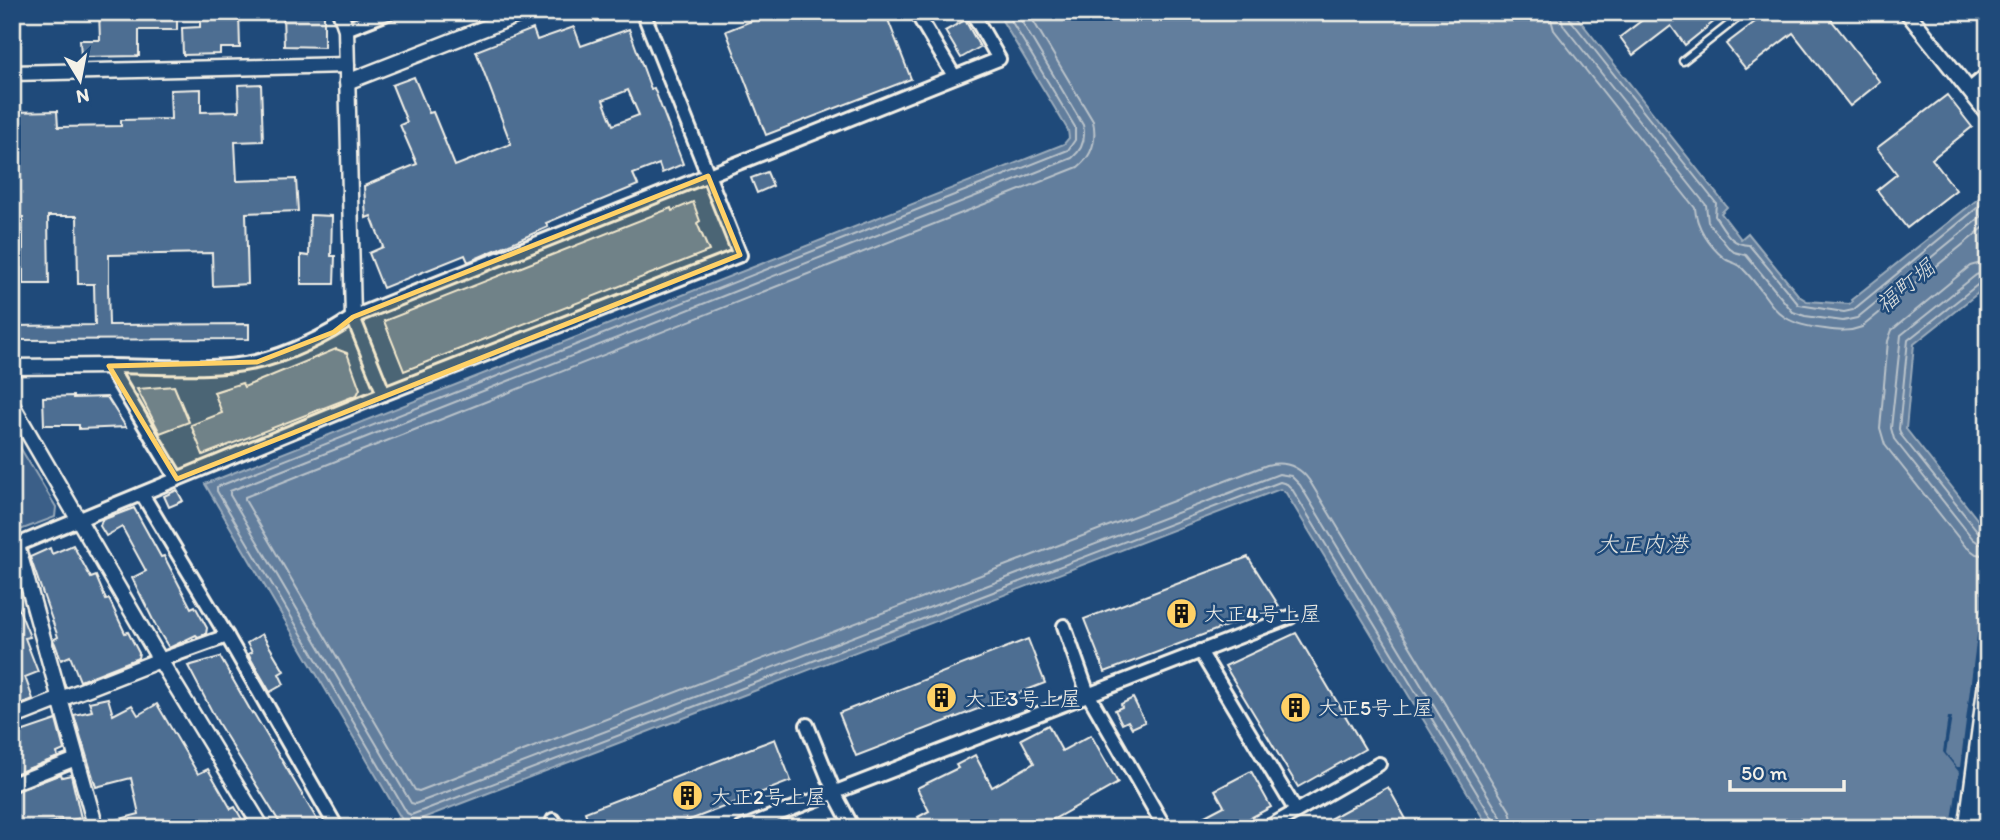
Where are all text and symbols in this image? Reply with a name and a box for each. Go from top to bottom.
north arrow [46,46,116,116]
text: N [75,84,91,109]
water label: 福町堀 [1870,252,1942,319]
water label: 大正内港 [1596,530,1690,558]
building icon: 大正4号上屋 [1164,596,1198,630]
place label: 大正4号上屋 [1204,601,1322,626]
building icon: 大正3号上屋 [925,681,959,715]
place label: 大正3号上屋 [965,686,1081,711]
building icon: 大正5号上屋 [1278,690,1312,724]
place label: 大正5号上屋 [1318,695,1434,720]
scale bar [1730,749,1844,793]
text: 50 m [1741,760,1788,785]
building icon: 大正2号上屋 [671,779,705,813]
place label: 大正2号上屋 [711,784,827,809]

